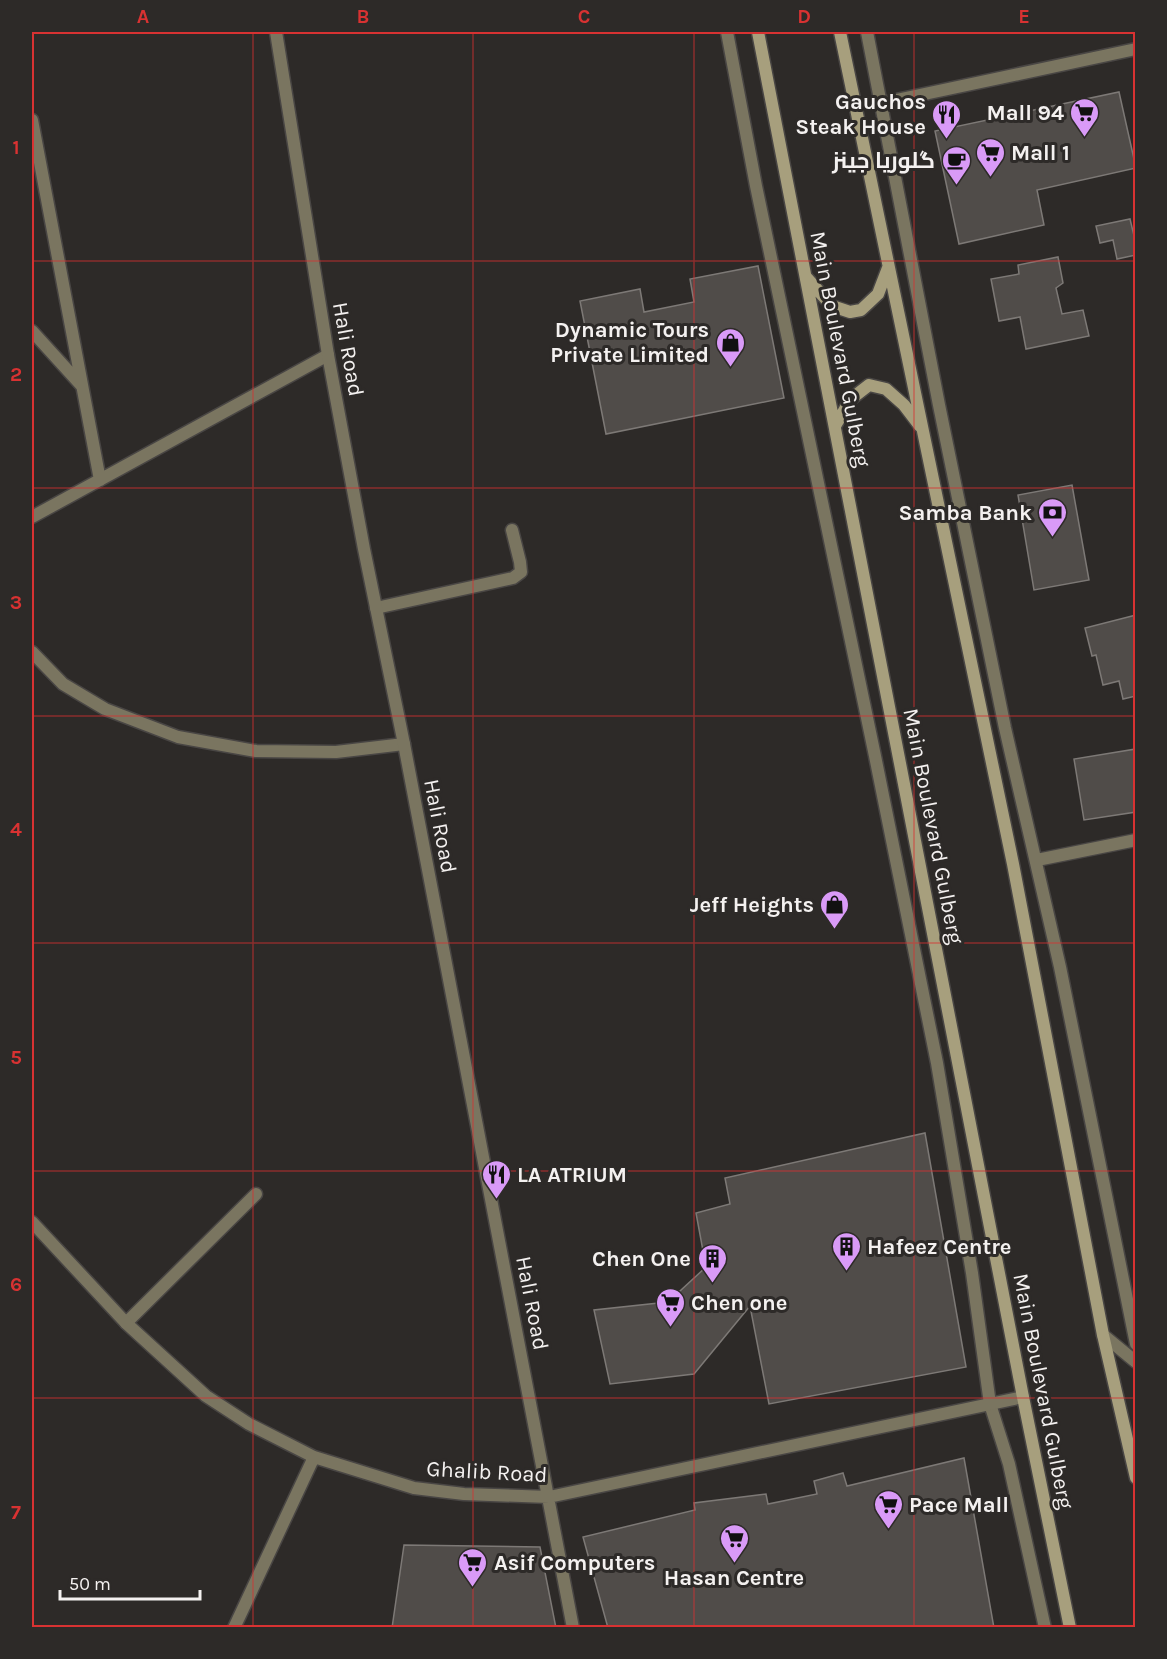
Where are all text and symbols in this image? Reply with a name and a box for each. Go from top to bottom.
text: A [137,5,150,28]
text: B [357,5,369,28]
text: C [578,5,590,28]
text: D [797,5,811,28]
text: E [1018,5,1030,28]
place label: Gauchos Steak House [795,89,926,140]
supermarket icon: Mall 94 [1069,96,1101,138]
restaurant icon: Gauchos Steak House [931,98,963,140]
place label: Mall 94 [986,100,1064,126]
text: 1 [12,136,20,159]
supermarket icon: Mall 1 [974,136,1006,178]
place label: Mall 1 [1011,140,1070,166]
cafe icon: گلوریا جینز [940,144,972,186]
place label: گلوریا جینز [831,148,935,174]
street label: Main Boulevard Gulberg [804,229,876,470]
street label: Hali Road [327,300,369,398]
place label: Dynamic Tours Private Limited [550,317,709,368]
shop icon: Dynamic Tours Private Limited [714,326,746,368]
text: 2 [10,363,22,386]
bank icon: Samba Bank [1037,496,1069,538]
place label: Samba Bank [898,500,1032,526]
text: 3 [10,591,22,614]
street label: Main Boulevard Gulberg [897,706,969,947]
street label: Hali Road [418,777,462,875]
text: 4 [10,818,22,841]
shop icon: Jeff Heights [819,888,851,930]
place label: Jeff Heights [690,892,814,918]
text: 5 [10,1046,22,1069]
restaurant icon: LA ATRIUM [480,1158,512,1200]
place label: LA ATRIUM [517,1162,627,1188]
building icon: Hafeez Centre [830,1230,862,1272]
place label: Hafeez Centre [867,1234,1012,1260]
building icon: Chen One [696,1242,728,1284]
place label: Chen One [592,1246,691,1272]
street label: Hali Road [510,1254,554,1352]
street label: Main Boulevard Gulberg [1007,1271,1079,1512]
text: 6 [10,1273,22,1296]
supermarket icon: Chen one [654,1286,686,1328]
place label: Chen one [691,1290,787,1316]
street label: Ghalib Road [426,1456,548,1488]
supermarket icon: Pace Mall [872,1488,904,1530]
place label: Pace Mall [909,1492,1009,1518]
text: 7 [11,1501,21,1524]
supermarket icon: Hasan Centre [718,1522,750,1564]
supermarket icon: Asif Computers [457,1546,489,1588]
place label: Asif Computers [494,1550,655,1576]
scale bar [60,1563,200,1601]
place label: Hasan Centre [664,1565,804,1591]
text: 50 m [69,1573,111,1595]

